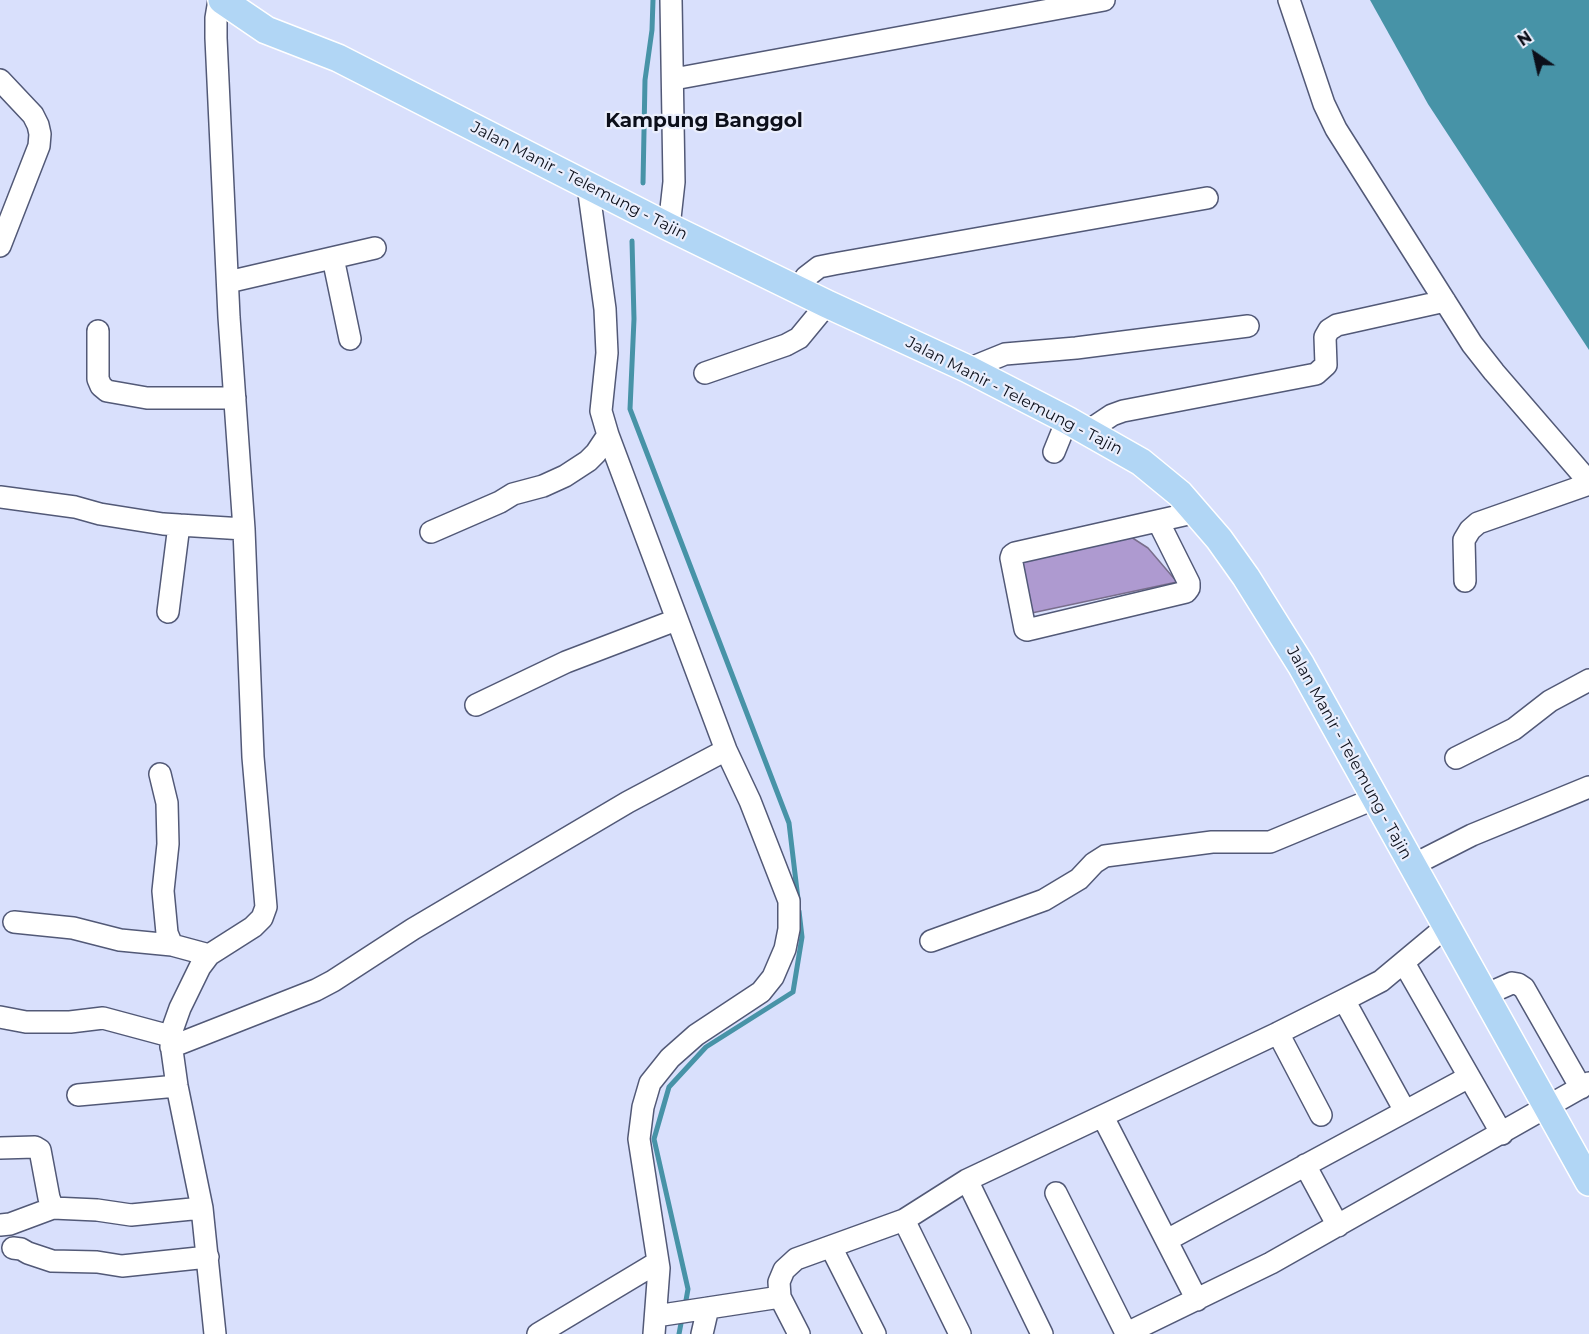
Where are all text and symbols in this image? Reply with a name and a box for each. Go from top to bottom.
north arrow [1505,24,1565,84]
text: N [1514,27,1535,50]
district label: Kampung Banggol [605,109,803,133]
street label: Jalan Manir - Telemung - Tajin [467,118,691,244]
street label: Jalan Manir - Telemung - Tajin [902,333,1126,459]
street label: Jalan Manir - Telemung - Tajin [1282,643,1416,863]

